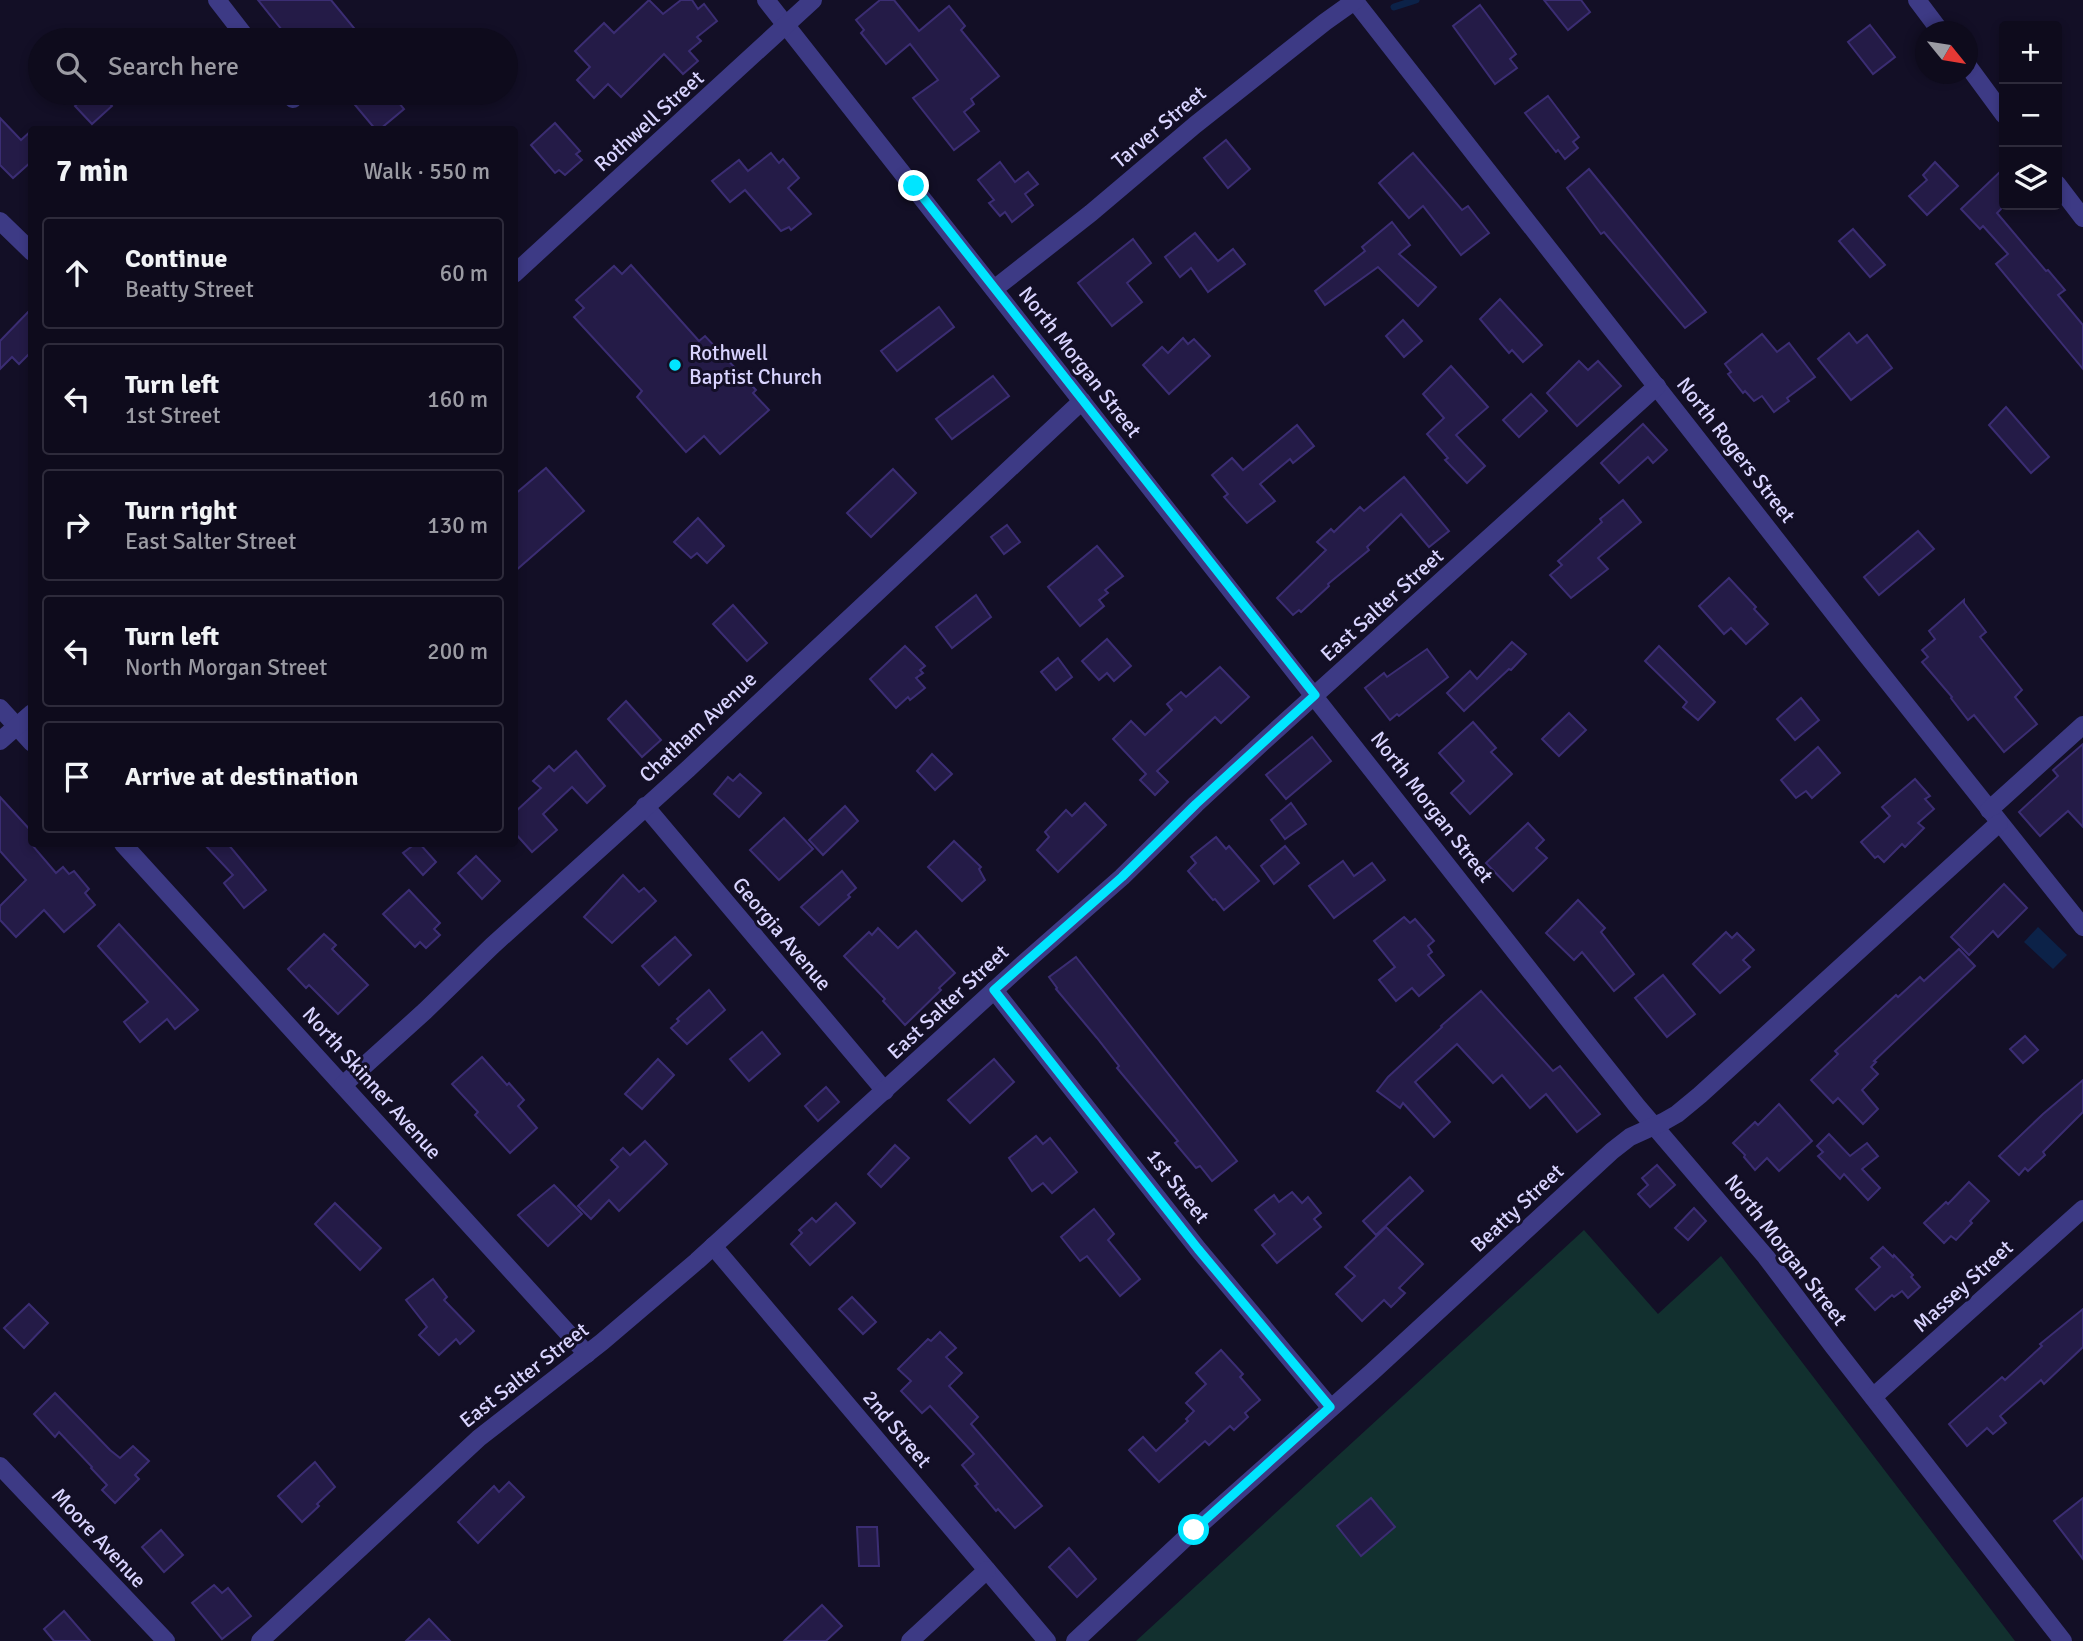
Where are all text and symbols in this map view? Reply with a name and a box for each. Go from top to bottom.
north arrow [1915,21,1978,84]
map controls [1999,21,2062,210]
button: + [1999,21,2062,84]
search box [28,28,518,105]
icon: search [52,48,90,86]
text: Search here [108,51,239,83]
street label: Rothwell Street [589,65,709,177]
street label: Tarver Street [1107,80,1211,174]
button: − [1999,84,2062,147]
button: layers [1999,147,2062,210]
text: 7 min [56,153,128,190]
text: Walk · 550 m [364,157,490,186]
route end [898,170,929,201]
text: Continue [125,243,227,275]
icon: ahead [58,254,96,292]
text: 60 m [440,259,488,288]
text: Beatty Street [125,275,254,304]
street label: North Morgan Street [1013,281,1147,443]
place label: Rothwell Baptist Church [689,340,822,390]
marker: Rothwell Baptist Church [667,357,683,373]
text: Turn left [125,369,219,401]
street label: North Rogers Street [1671,372,1801,528]
icon: left [58,380,96,418]
text: 160 m [427,385,488,414]
text: 1st Street [125,401,221,430]
text: Turn right [125,495,237,527]
icon: right [58,506,96,544]
text: 130 m [427,511,488,540]
text: East Salter Street [125,527,296,556]
street label: East Salter Street [1315,543,1449,667]
text: Turn left [125,621,219,653]
icon: left [58,632,96,670]
text: 200 m [427,637,488,666]
text: North Morgan Street [125,653,327,682]
street label: Chatham Avenue [634,666,762,788]
street label: North Morgan Street [1365,726,1499,888]
icon: arrive [58,758,96,796]
text: Arrive at destination [125,761,358,793]
street label: Georgia Avenue [727,872,837,996]
street label: East Salter Street [882,939,1014,1065]
street label: North Skinner Avenue [297,1001,447,1165]
street label: 1st Street [1141,1144,1215,1228]
street label: Beatty Street [1465,1158,1569,1258]
street label: North Morgan Street [1719,1169,1853,1331]
street label: Massey Street [1908,1234,2018,1338]
street label: East Salter Street [454,1317,594,1433]
street label: 2nd Street [857,1385,937,1473]
street label: Moore Avenue [46,1483,152,1593]
route start [1178,1514,1209,1545]

